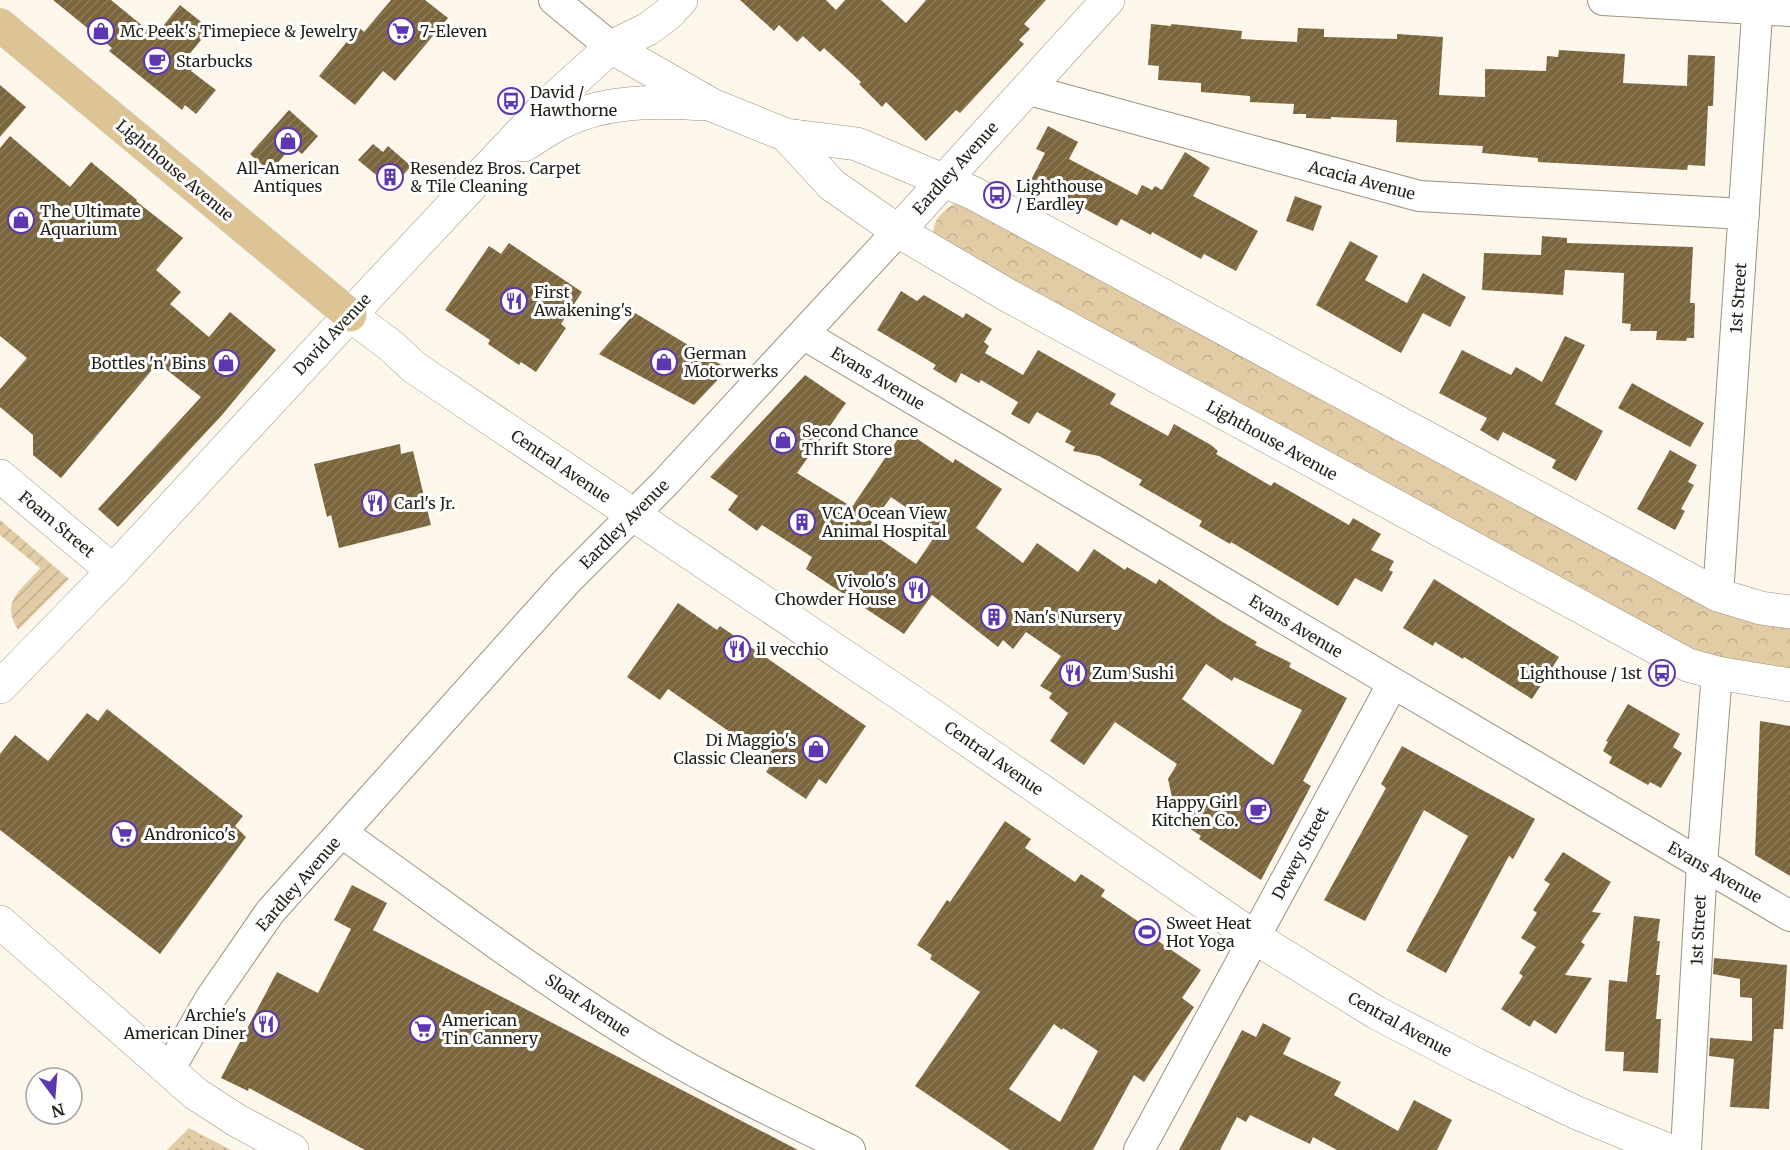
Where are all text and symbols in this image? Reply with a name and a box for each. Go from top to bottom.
shop icon: Mc Peek's Timepiece & Jewelry [86,16,116,46]
supermarket icon: 7-Eleven [386,16,416,46]
place label: Mc Peek's Timepiece & Jewelry [120,21,358,41]
place label: 7-Eleven [420,21,488,41]
cafe icon: Starbucks [142,46,172,76]
place label: Starbucks [176,51,253,71]
place label: David / Hawthorne [530,82,617,120]
bus stop icon: David / Hawthorne [496,86,526,116]
street label: Lighthouse Avenue [112,115,238,225]
street label: Eardley Avenue [908,117,1002,219]
shop icon: All-American Antiques [273,126,303,156]
street label: Acacia Avenue [1306,156,1418,204]
place label: All-American Antiques [235,158,340,196]
place label: Resendez Bros. Carpet & Tile Cleaning [410,158,581,196]
building icon: Resendez Bros. Carpet & Tile Cleaning [375,162,405,192]
place label: Lighthouse / Eardley [1016,176,1103,214]
bus stop icon: Lighthouse / Eardley [982,180,1012,210]
place label: The Ultimate Aquarium [39,201,141,239]
shop icon: The Ultimate Aquarium [6,205,36,235]
street label: 1st Street [1726,261,1750,334]
place label: First Awakening's [533,282,632,320]
restaurant icon: First Awakening's [499,286,529,316]
street label: David Avenue [289,289,375,379]
street label: Evans Avenue [828,342,928,414]
place label: German Motorwerks [684,343,779,381]
shop icon: German Motorwerks [649,347,679,377]
shop icon: Bottles 'n' Bins [211,348,241,378]
place label: Bottles 'n' Bins [91,353,206,373]
street label: Lighthouse Avenue [1203,396,1341,484]
place label: Second Chance Thrift Store [802,421,918,459]
street label: Central Avenue [507,425,615,507]
shop icon: Second Chance Thrift Store [768,425,798,455]
street label: Eardley Avenue [575,475,673,573]
street label: Foam Street [15,487,100,562]
restaurant icon: Carl's Jr. [360,488,390,518]
place label: Carl's Jr. [394,493,455,513]
place label: VCA Ocean View Animal Hospital [821,503,947,541]
building icon: VCA Ocean View Animal Hospital [787,507,817,537]
place label: Vivolo's Chowder House [775,571,896,609]
restaurant icon: Vivolo's Chowder House [901,575,931,605]
street label: Evans Avenue [1246,590,1346,662]
building icon: Nan's Nursery [979,602,1009,632]
place label: Nan's Nursery [1014,607,1123,627]
restaurant icon: il vecchio [722,634,752,664]
place label: il vecchio [756,639,828,659]
restaurant icon: Zum Sushi [1058,658,1088,688]
bus stop icon: Lighthouse / 1st [1647,658,1677,688]
place label: Zum Sushi [1092,663,1174,683]
place label: Lighthouse / 1st [1520,663,1643,683]
street label: Central Avenue [941,717,1047,799]
place label: Di Maggio's Classic Cleaners [673,730,796,768]
shop icon: Di Maggio's Classic Cleaners [801,734,831,764]
place label: Happy Girl Kitchen Co. [1151,792,1238,830]
cafe icon: Happy Girl Kitchen Co. [1243,796,1273,826]
street label: Dewey Street [1267,803,1333,903]
supermarket icon: Andronico's [109,819,139,849]
place label: Andronico's [143,824,236,844]
street label: Eardley Avenue [252,833,344,935]
street label: Evans Avenue [1664,837,1766,907]
street label: 1st Street [1686,893,1710,966]
place label: Sweet Heat Hot Yoga [1166,913,1252,951]
sports icon: Sweet Heat Hot Yoga [1132,917,1162,947]
street label: Sloat Avenue [542,969,634,1041]
street label: Central Avenue [1344,987,1456,1061]
place label: Archie's American Diner [123,1005,246,1043]
restaurant icon: Archie's American Diner [251,1009,281,1039]
place label: American Tin Cannery [441,1010,539,1048]
supermarket icon: American Tin Cannery [408,1014,438,1044]
north arrow [24,1066,84,1126]
text: N [49,1099,67,1122]

